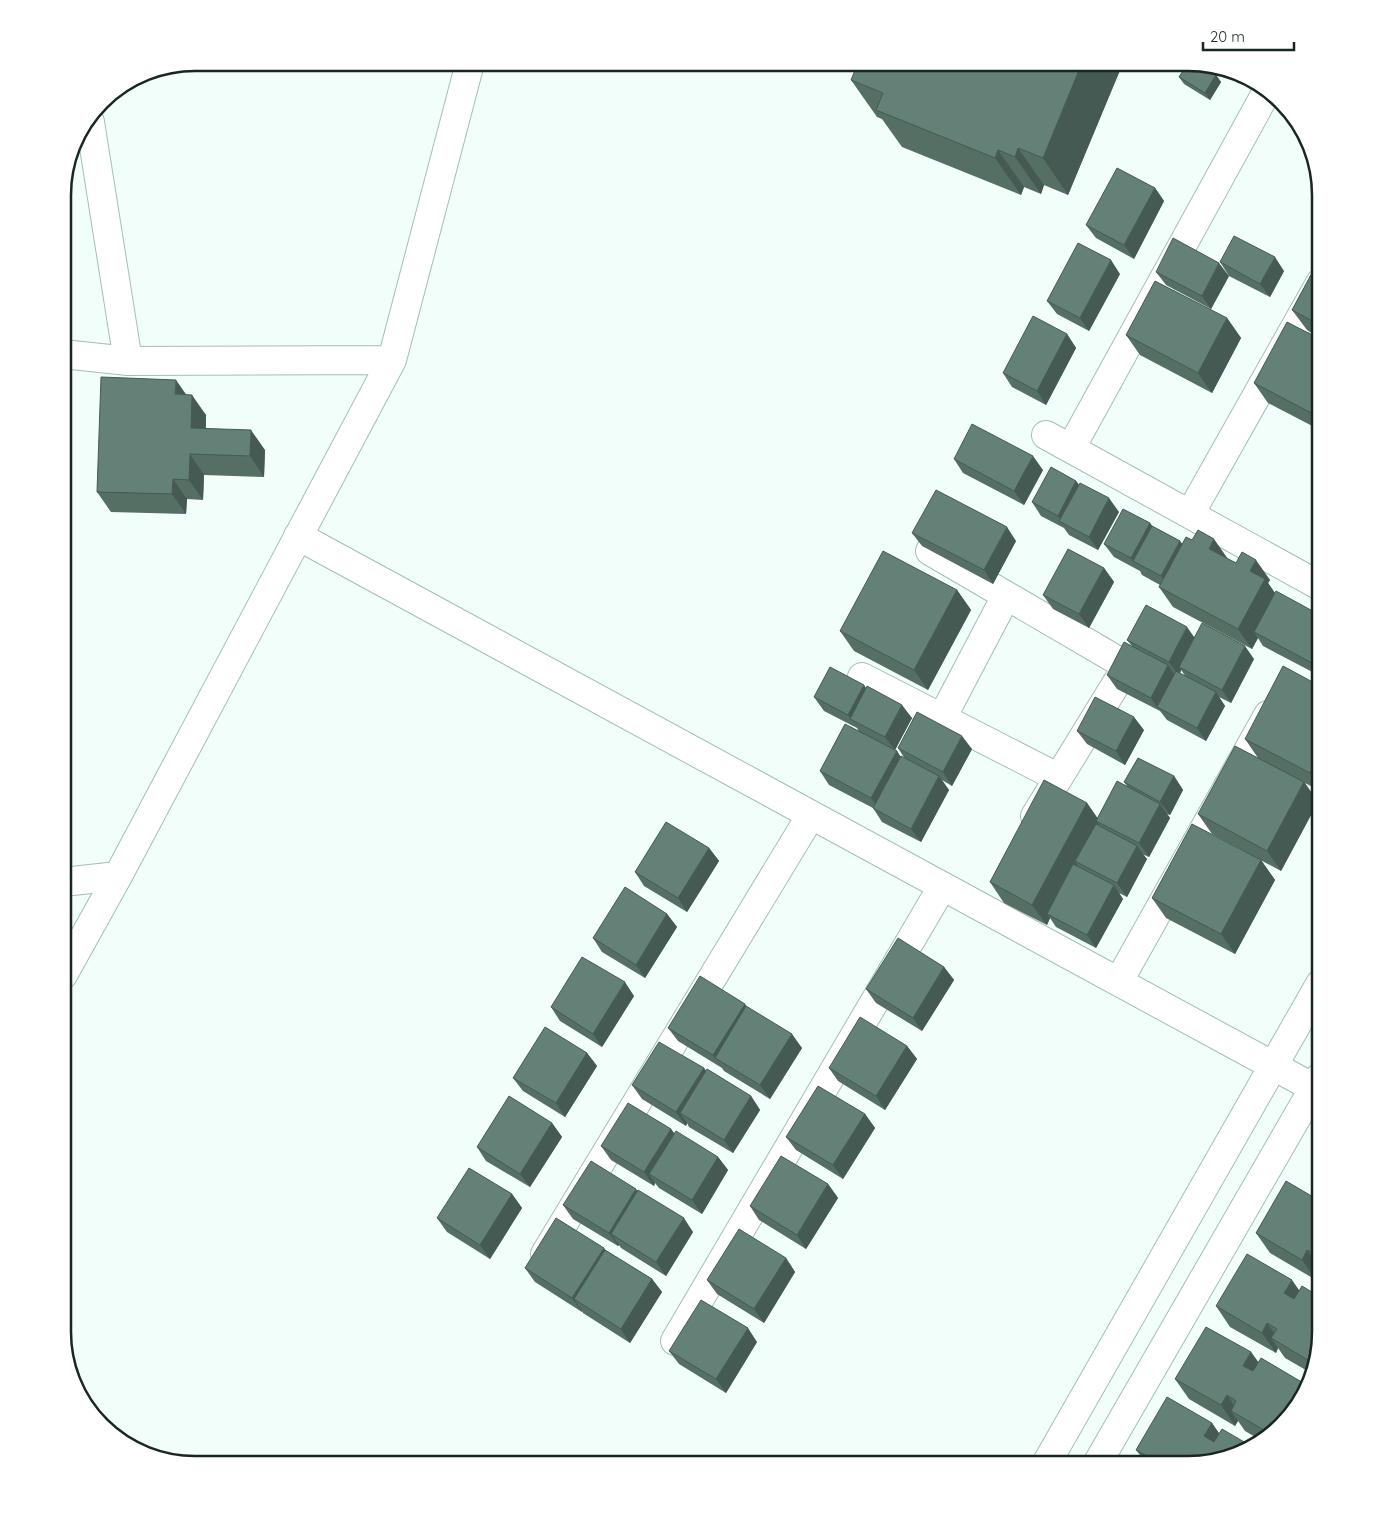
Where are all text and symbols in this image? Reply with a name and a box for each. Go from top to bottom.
scale bar [1203,20,1294,52]
text: 20 m [1210,27,1245,46]

